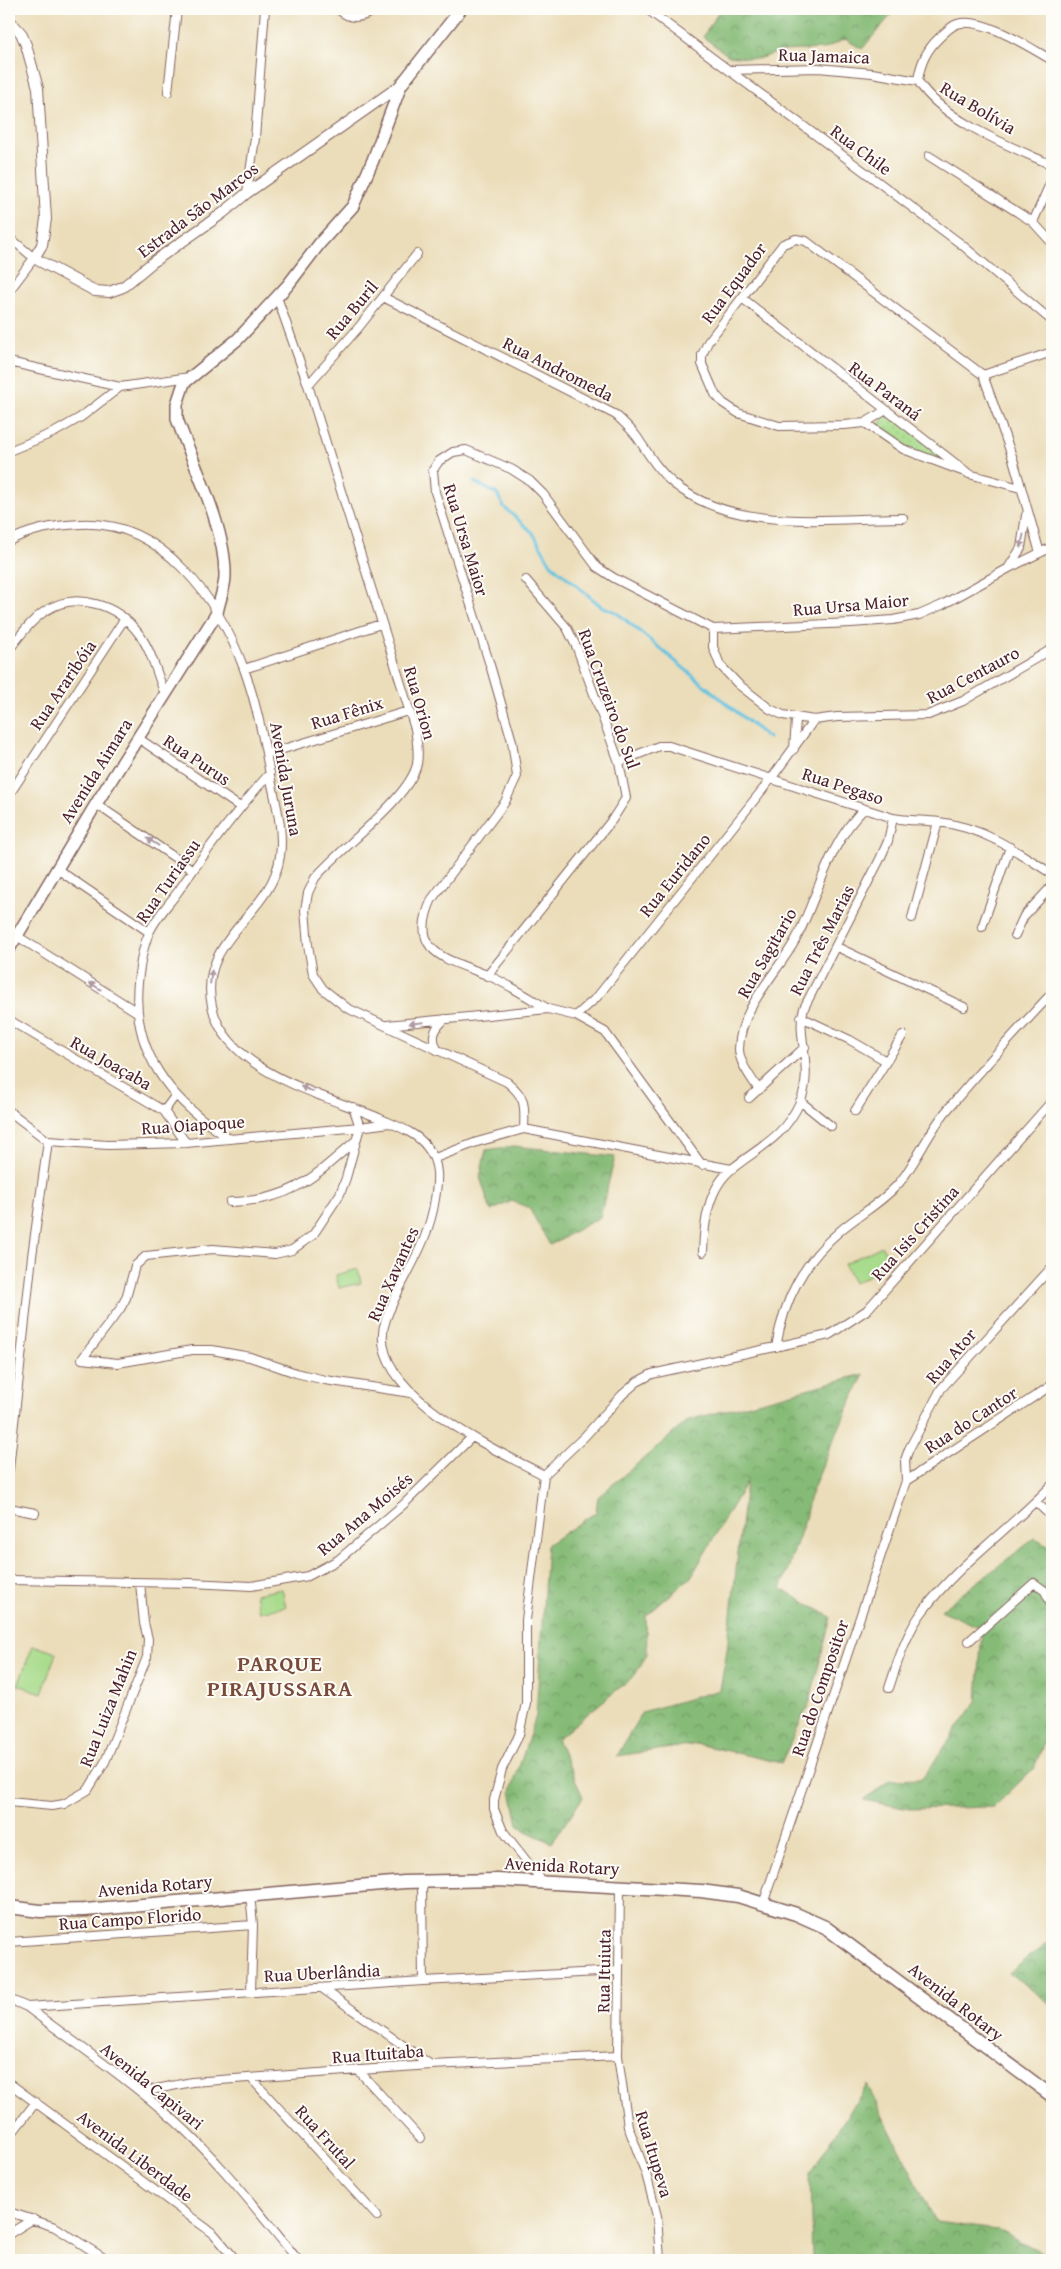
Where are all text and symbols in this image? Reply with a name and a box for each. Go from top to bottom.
street label: Rua Jamaica [778,40,871,71]
street label: Rua Bolívia [935,74,1022,141]
street label: Rua Chile [825,117,898,182]
street label: Estrada São Marcos [131,155,264,264]
street label: Rua Equador [694,236,774,329]
street label: Rua Buril [319,274,384,345]
street label: Rua Andromeda [498,329,619,408]
street label: Rua Paraná [843,354,928,427]
street label: Rua Ursa Maior [437,480,497,600]
one-way arrow [1018,533,1026,548]
street label: Rua Ursa Maior [792,586,911,623]
street label: Rua Cruzeiro do Sul [572,625,647,773]
street label: Rua Araribóia [22,634,103,735]
street label: Rua Centauro [921,639,1024,710]
street label: Rua Orion [397,663,444,743]
street label: Rua Fênix [307,689,387,736]
street label: Avenida Aimara [53,713,139,828]
street label: Avenida Juruna [263,720,310,839]
street label: Rua Purus [158,727,236,792]
street label: Rua Pegaso [799,760,888,811]
street label: Rua Euridano [632,827,717,923]
street label: Rua Turiassu [129,833,207,928]
one-way arrow [146,838,160,847]
street label: Rua Três Marias [782,880,861,1000]
street label: Rua Sagitario [730,903,803,1003]
one-way arrow [207,968,215,984]
one-way arrow [89,981,102,991]
one-way arrow [408,1019,424,1027]
street label: Rua Joaçaba [65,1028,158,1097]
one-way arrow [299,1085,314,1093]
street label: Rua Oiapoque [140,1107,246,1142]
street label: Rua Isis Cristina [864,1178,965,1287]
street label: Rua Xavantes [360,1222,425,1325]
street label: Rua Ator [919,1321,983,1390]
street label: Rua do Cantor [919,1379,1023,1460]
street label: Rua Ana Moisés [311,1465,418,1562]
street label: Rua do Compositor [783,1615,856,1760]
street label: Rua Luiza Mahin [72,1645,143,1771]
district label: PARQUE PIRAJUSSARA [207,1647,353,1704]
street label: Avenida Rotary [504,1849,620,1882]
street label: Avenida Rotary [96,1867,213,1904]
street label: Rua Campo Florido [58,1900,202,1937]
street label: Rua Ituiuta [589,1928,618,2013]
street label: Rua Uberlândia [263,1956,381,1989]
street label: Avenida Rotary [903,1956,1010,2048]
street label: Avenida Capivari [95,2035,210,2136]
street label: Rua Ituitaba [331,2037,425,2070]
street label: Rua Frutal [289,2098,362,2175]
street label: Avenida Liberdade [72,2103,199,2208]
street label: Rua Itupeva [628,2107,681,2201]

